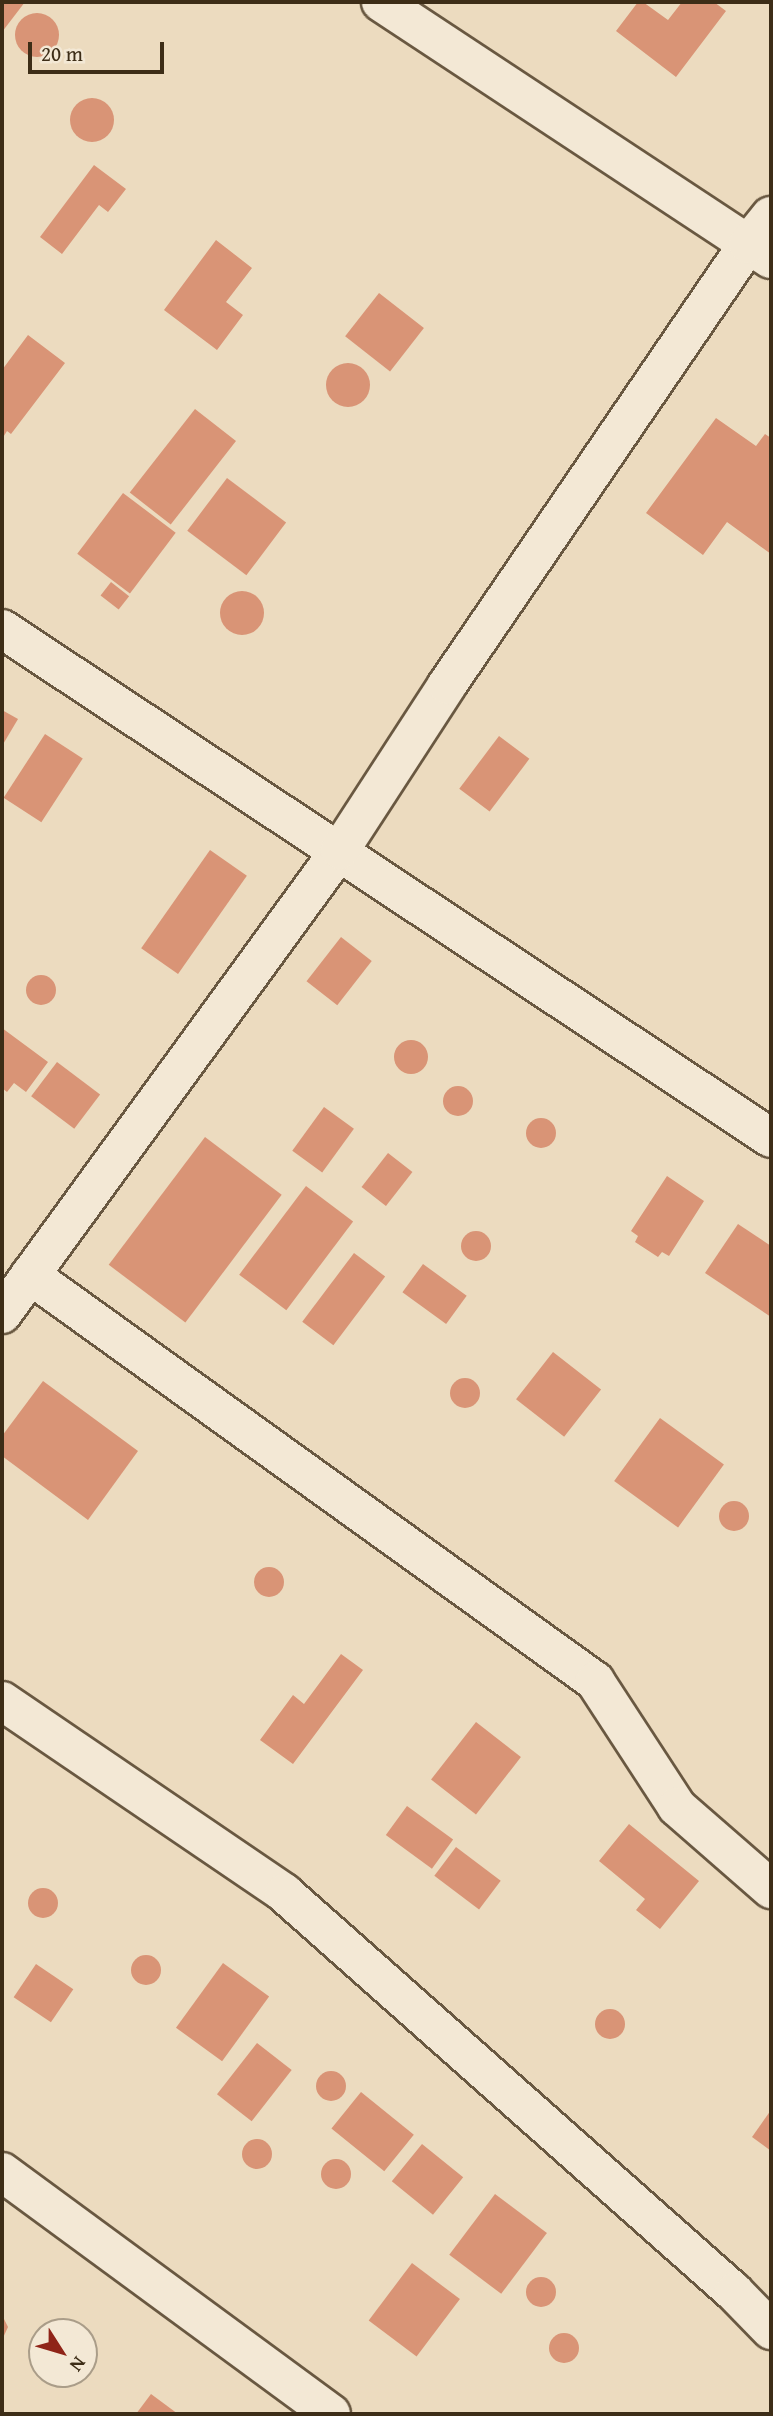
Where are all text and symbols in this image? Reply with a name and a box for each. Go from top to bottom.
scale bar [32,28,168,72]
text: 20 m [41,38,83,69]
north arrow [28,2318,98,2388]
text: N [63,2351,93,2378]

